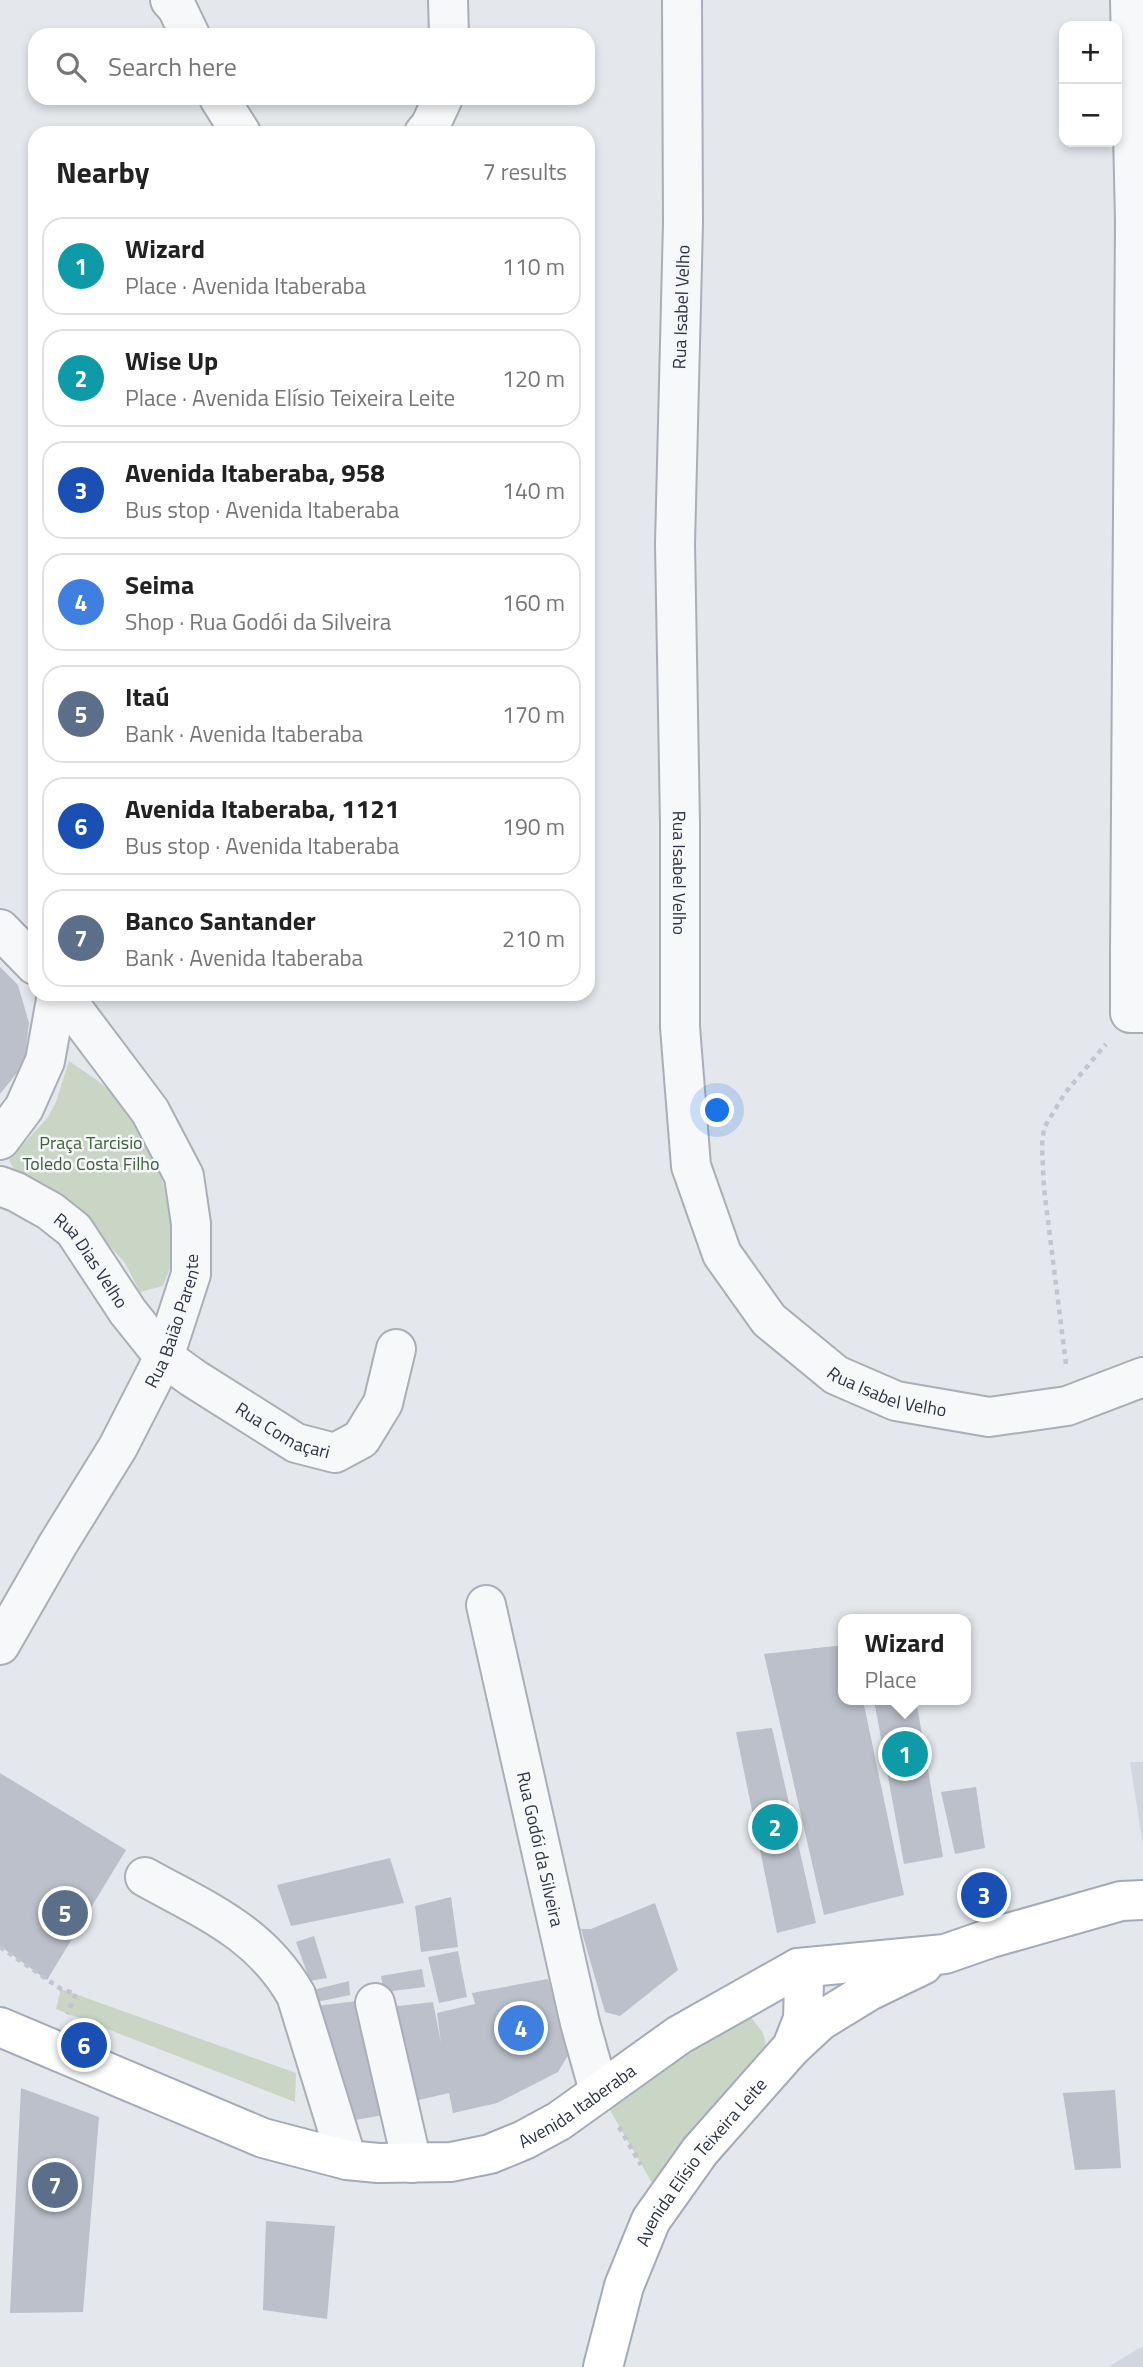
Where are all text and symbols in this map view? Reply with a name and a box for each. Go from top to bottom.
map controls [1059,21,1122,147]
button: + [1059,21,1122,84]
search box [28,28,595,105]
text: Search here [108,47,237,86]
icon: search [52,48,90,86]
button: − [1059,84,1122,147]
text: Nearby [56,149,149,195]
text: 7 results [483,154,567,189]
text: Wizard [125,229,205,268]
street label: Rua Isabel Velho [665,244,697,370]
text: 1 [75,249,87,284]
text: 110 m [502,249,565,284]
text: Place · Avenida Itaberaba [125,268,366,303]
text: Wise Up [125,341,218,380]
text: 2 [75,361,87,396]
text: 120 m [502,361,565,396]
text: Place · Avenida Elísio Teixeira Leite [125,380,455,415]
text: Avenida Itaberaba, 958 [125,453,385,492]
text: 3 [75,473,87,508]
text: 140 m [502,473,565,508]
text: Bus stop · Avenida Itaberaba [125,492,399,527]
text: Seima [125,565,194,604]
text: 4 [75,585,87,620]
text: 160 m [502,585,565,620]
text: Shop · Rua Godói da Silveira [125,604,391,639]
text: Itaú [125,677,170,716]
text: 5 [75,697,87,732]
text: 170 m [502,697,565,732]
text: Bank · Avenida Itaberaba [125,716,363,751]
text: Avenida Itaberaba, 1121 [125,789,399,828]
text: 6 [75,809,87,844]
text: 190 m [502,809,565,844]
street label: Rua Isabel Velho [666,810,694,935]
text: Bus stop · Avenida Itaberaba [125,828,399,863]
text: Banco Santander [125,901,316,940]
text: 7 [75,921,87,956]
text: 210 m [502,921,565,956]
text: Bank · Avenida Itaberaba [125,940,363,975]
your location [700,1093,734,1127]
park label: Praça Tarcisio Toledo Costa Filho [22,1129,160,1177]
street label: Rua Dias Velho [48,1206,135,1313]
street label: Rua Baião Parente [137,1254,205,1392]
street label: Rua Isabel Velho [821,1360,949,1423]
street label: Rua Comaçari [230,1395,333,1465]
popup [838,1614,971,1705]
text: Wizard [865,1623,944,1662]
text: Place [865,1662,917,1697]
pin: 1 [882,1728,928,1780]
street label: Rua Godói da Silveira [510,1769,571,1929]
pin: 2 [752,1801,798,1853]
pin: 3 [961,1869,1007,1921]
pin: 5 [42,1887,88,1939]
pin: 4 [498,2002,544,2054]
pin: 6 [61,2019,107,2071]
street label: Avenida Itaberaba [513,2057,641,2154]
street label: Avenida Elísio Teixeira Leite [628,2071,773,2250]
pin: 7 [32,2159,78,2211]

